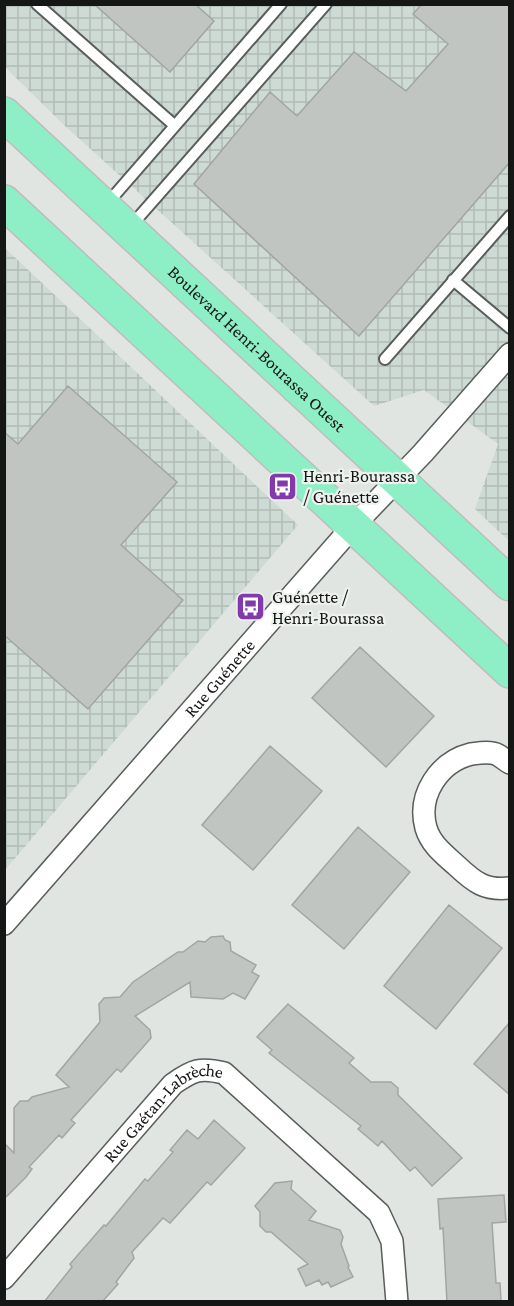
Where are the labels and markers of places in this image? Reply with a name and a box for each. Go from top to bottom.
place label: Henri-Bourassa / Guénette [303,466,415,507]
bus stop icon: Henri-Bourassa / Guénette [266,470,298,502]
place label: Guénette / Henri-Bourassa [272,587,384,628]
bus stop icon: Guénette / Henri-Bourassa [235,591,267,623]

